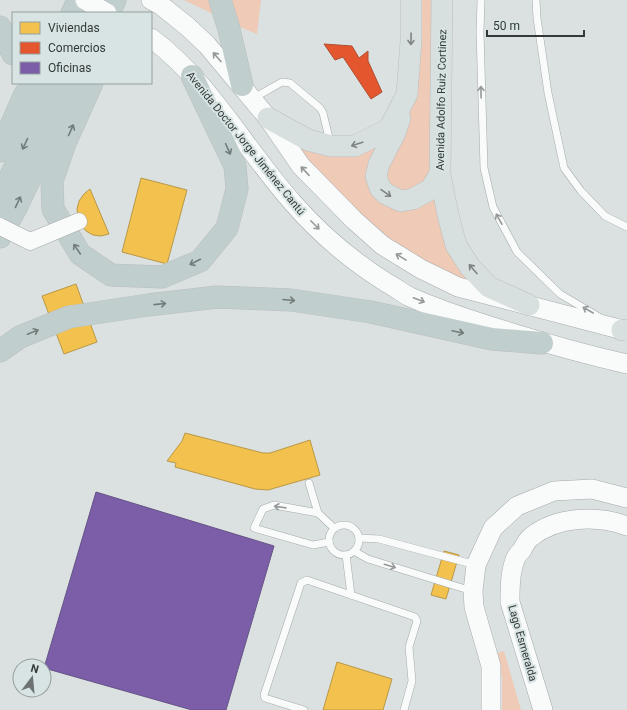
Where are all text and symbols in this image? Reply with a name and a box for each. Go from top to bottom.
legend [12,12,152,84]
scale bar [487,12,584,38]
text: 50 m [493,19,520,33]
text: Viviendas [48,21,100,35]
street label: Avenida Adolfo Ruiz Cortinez [434,29,449,171]
one-way arrow [407,32,415,45]
text: Comercios [48,41,106,55]
one-way arrow [212,52,222,62]
text: Oficinas [48,61,91,75]
street label: Avenida Doctor Jorge Jiménez Cantú [184,69,308,218]
one-way arrow [477,86,485,99]
one-way arrow [68,124,75,136]
one-way arrow [21,137,29,149]
one-way arrow [350,141,363,148]
one-way arrow [225,142,232,154]
one-way arrow [300,166,310,176]
one-way arrow [381,189,392,197]
one-way arrow [15,197,23,209]
one-way arrow [495,213,503,225]
one-way arrow [310,220,320,230]
one-way arrow [73,243,81,255]
one-way arrow [395,253,407,261]
one-way arrow [189,259,201,266]
one-way arrow [469,264,478,275]
one-way arrow [282,297,295,304]
one-way arrow [413,297,425,305]
one-way arrow [153,300,166,308]
one-way arrow [582,306,594,314]
one-way arrow [27,327,39,335]
one-way arrow [451,329,464,337]
one-way arrow [274,503,287,511]
one-way arrow [384,563,397,570]
street label: Lago Esmeralda [505,603,540,683]
north arrow [12,658,52,698]
text: N [29,662,40,676]

